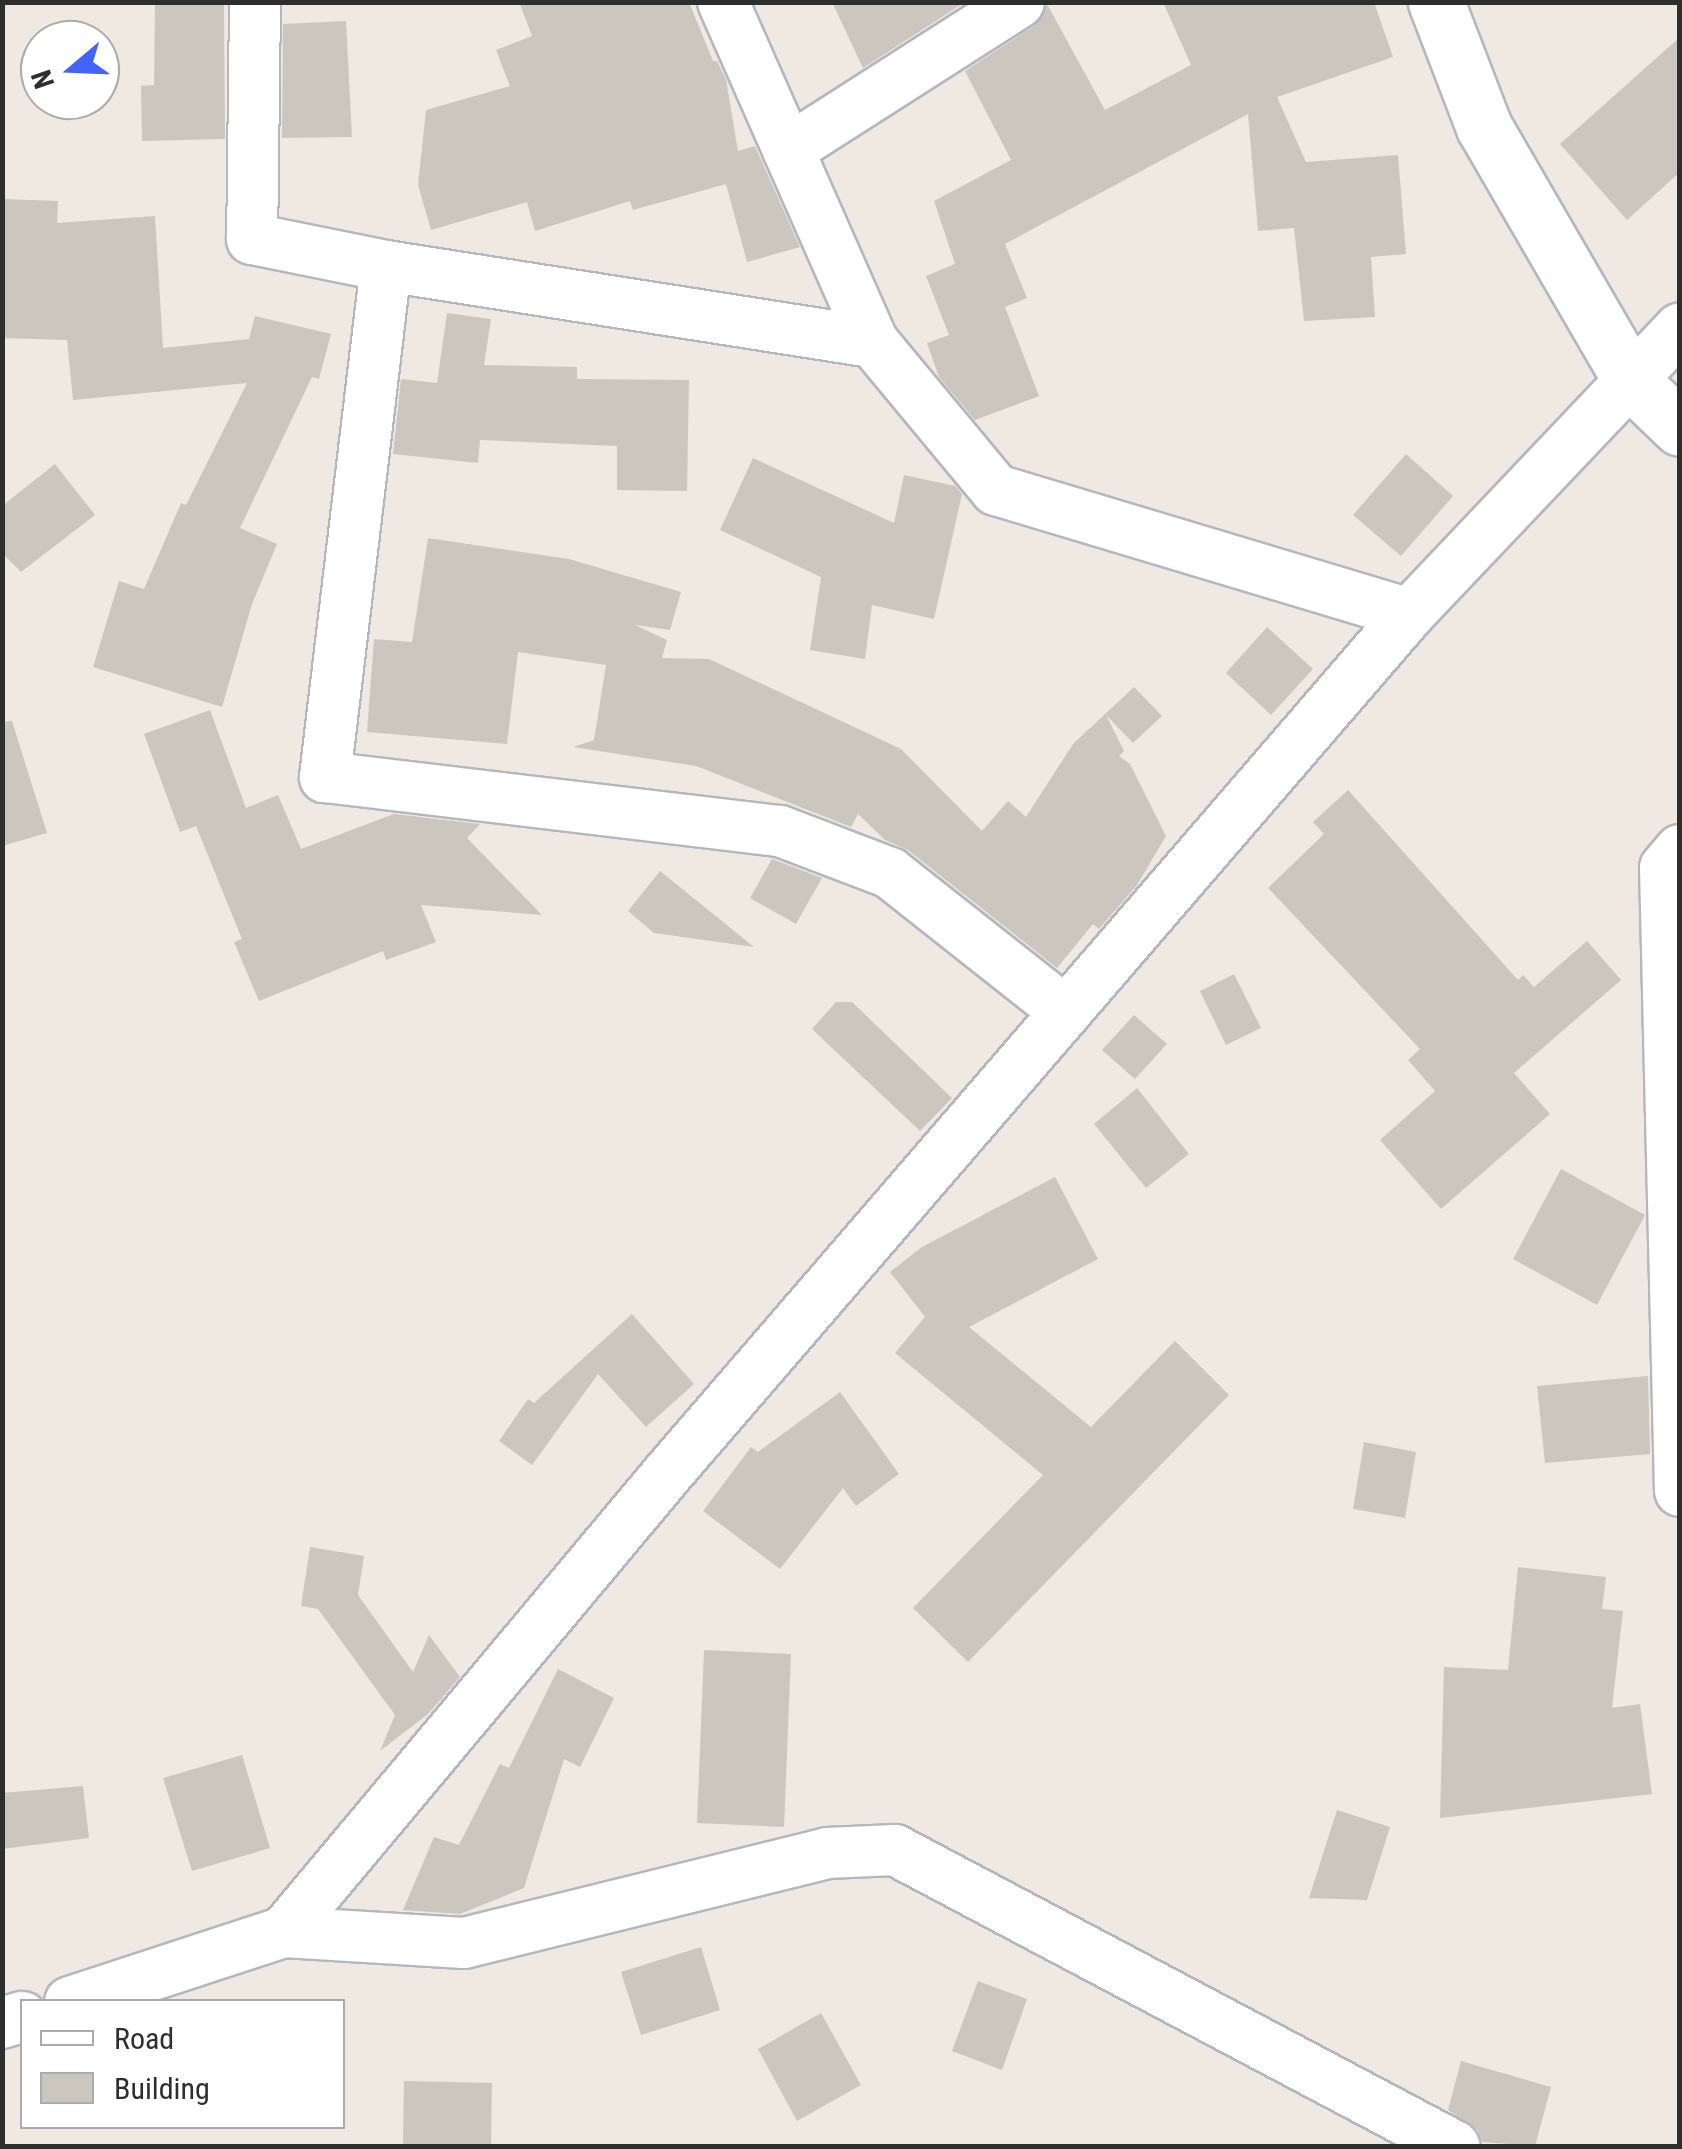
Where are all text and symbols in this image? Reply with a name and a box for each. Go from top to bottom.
north arrow [20,20,120,120]
text: N [25,66,61,93]
legend [20,1999,345,2129]
text: Road [114,2021,174,2056]
text: Building [114,2071,210,2106]

